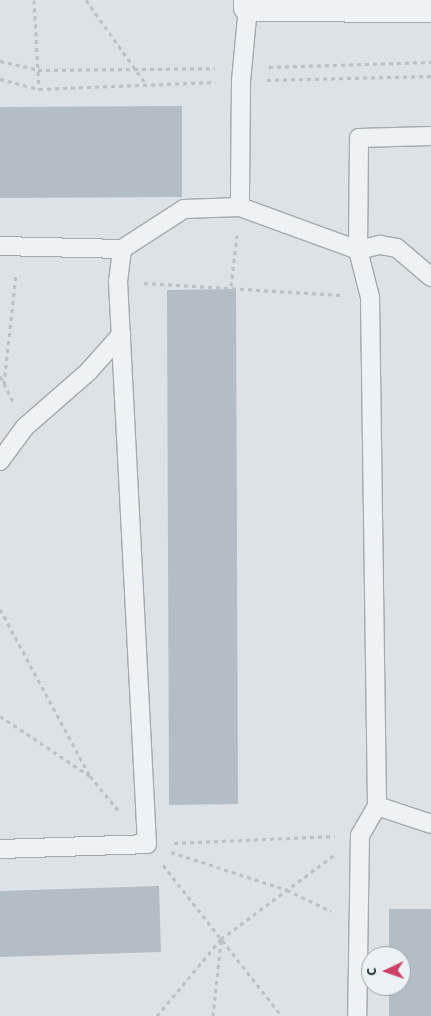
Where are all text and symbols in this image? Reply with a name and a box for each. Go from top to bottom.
north arrow [361,946,411,996]
text: С [362,967,382,976]

